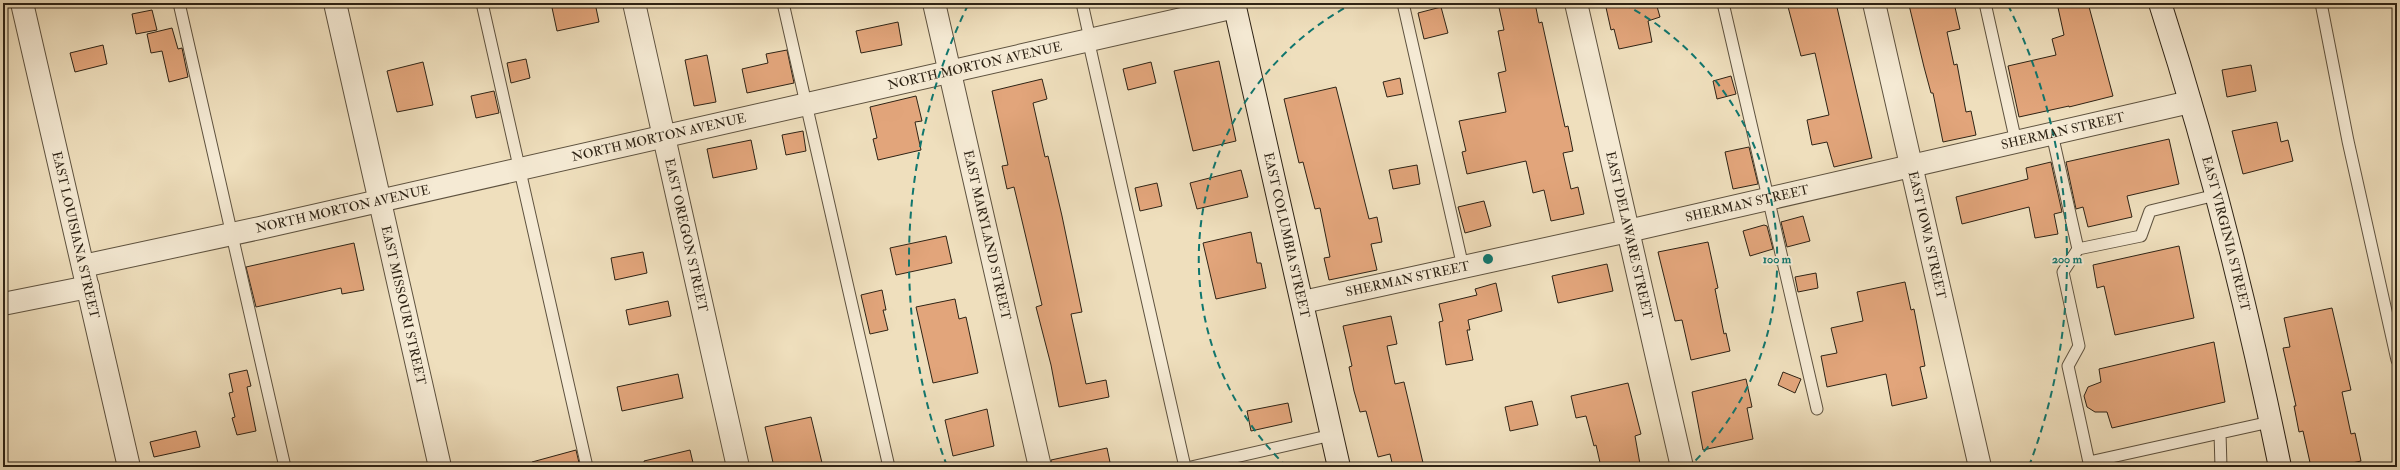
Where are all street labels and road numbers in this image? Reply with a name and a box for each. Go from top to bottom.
street label: NORTH MORTON AVENUE [886,38,1064,93]
street label: SHERMAN STREET [2000,109,2127,153]
street label: NORTH MORTON AVENUE [570,110,748,165]
street label: EAST MARYLAND STREET [960,149,1014,322]
street label: EAST LOUISIANA STREET [48,150,103,320]
street label: EAST DELAWARE STREET [1602,150,1656,321]
street label: EAST COLUMBIA STREET [1260,151,1313,320]
street label: EAST VIRGINIA STREET [2198,154,2253,313]
street label: EAST OREGON STREET [661,157,711,314]
street label: EAST IOWA STREET [1905,169,1949,301]
street label: NORTH MORTON AVENUE [254,182,432,237]
street label: SHERMAN STREET [1684,182,1811,226]
street label: EAST MISSOURI STREET [378,224,429,387]
street label: SHERMAN STREET [1344,258,1471,300]

